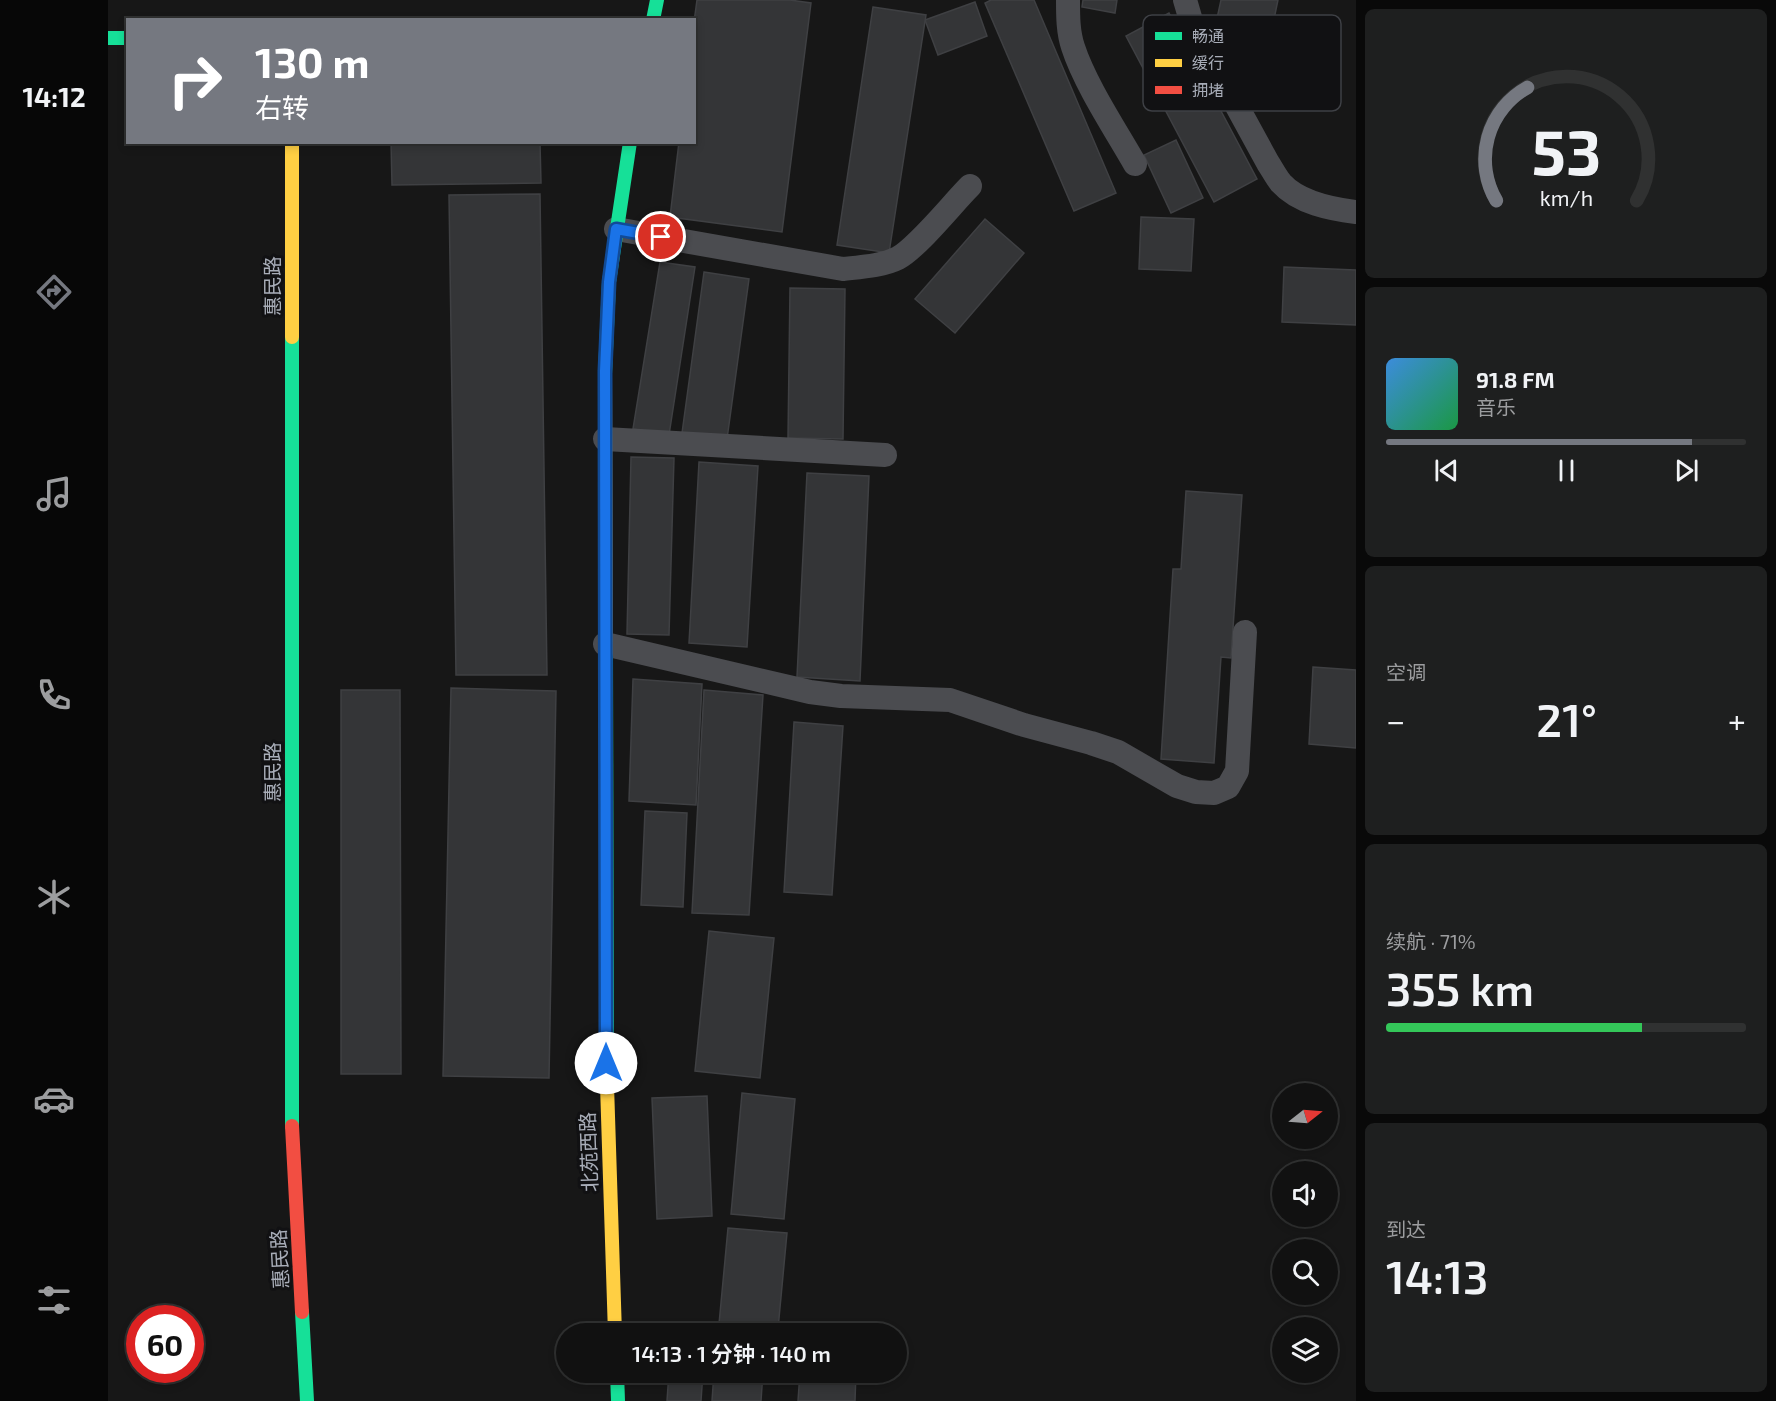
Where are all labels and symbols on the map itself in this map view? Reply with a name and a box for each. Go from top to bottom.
legend [1143,15,1341,111]
text: 畅通 [1192,26,1224,45]
text: 缓行 [1192,53,1224,72]
text: 拥堵 [1192,80,1224,99]
pin [635,211,686,262]
street label: 惠民路 [260,256,284,316]
street label: 惠民路 [260,742,284,802]
position arrow [574,1031,638,1095]
north arrow [1272,1083,1338,1149]
street label: 北苑西路 [575,1112,601,1192]
street label: 惠民路 [265,1228,293,1290]
speed limit sign: 60 [126,1305,204,1383]

